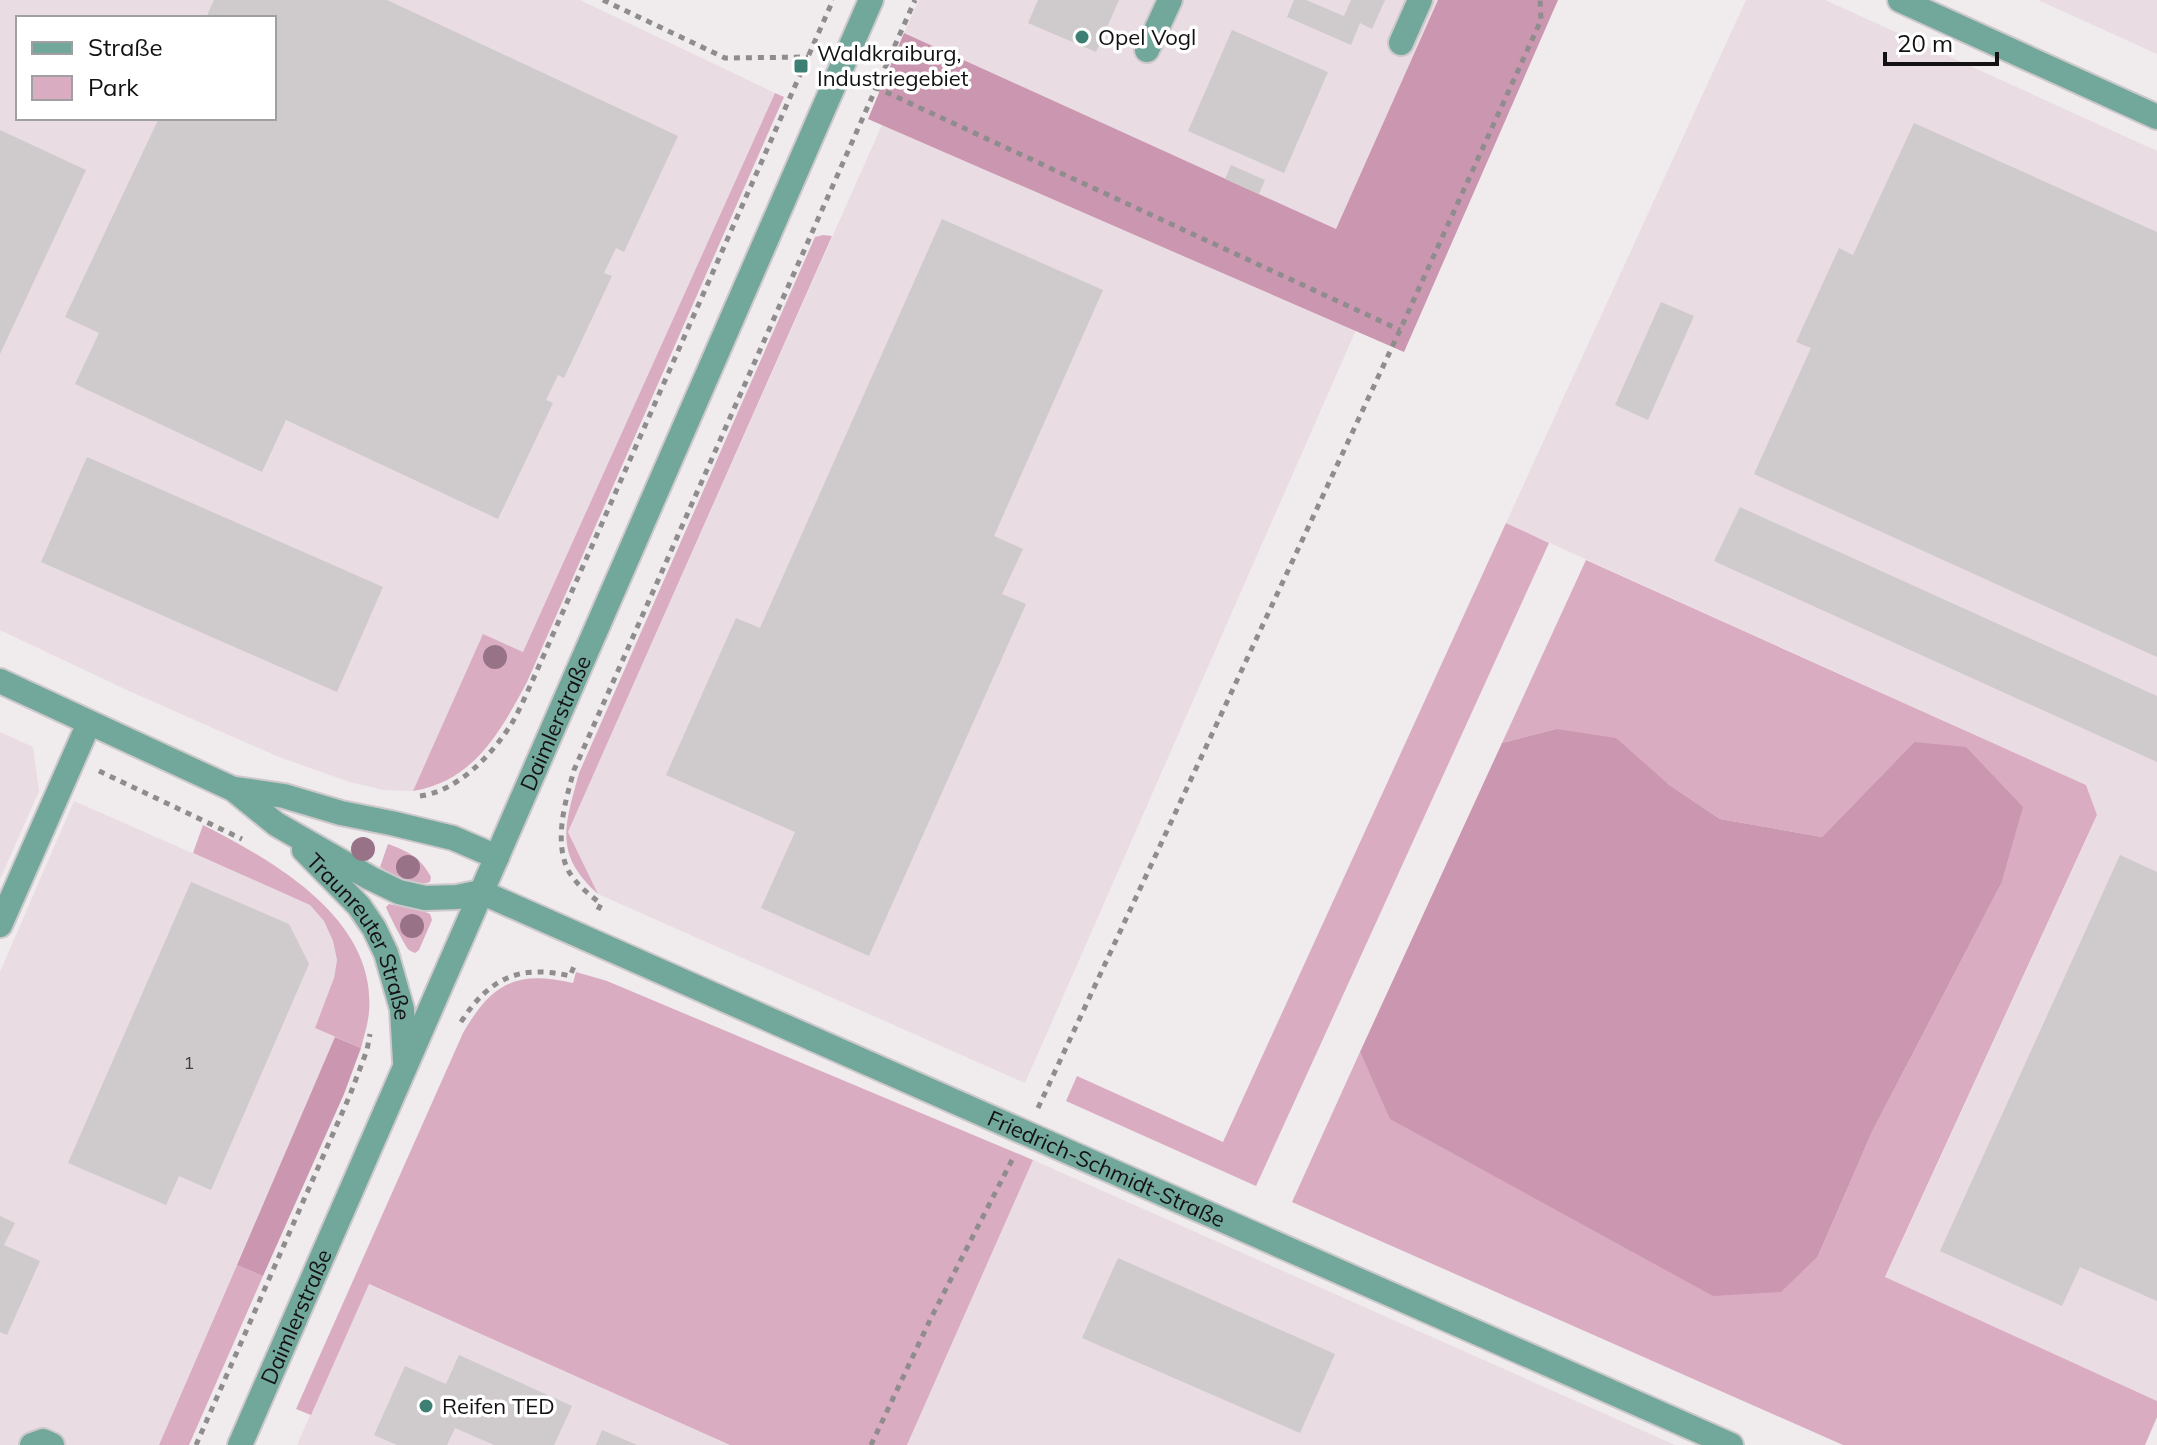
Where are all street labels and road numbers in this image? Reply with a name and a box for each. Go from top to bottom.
street label: Daimlerstraße [514,651,597,795]
street label: Traunreuter Straße [301,847,417,1021]
street label: Friedrich-Schmidt-Straße [983,1104,1230,1233]
street label: Daimlerstraße [254,1245,338,1389]

